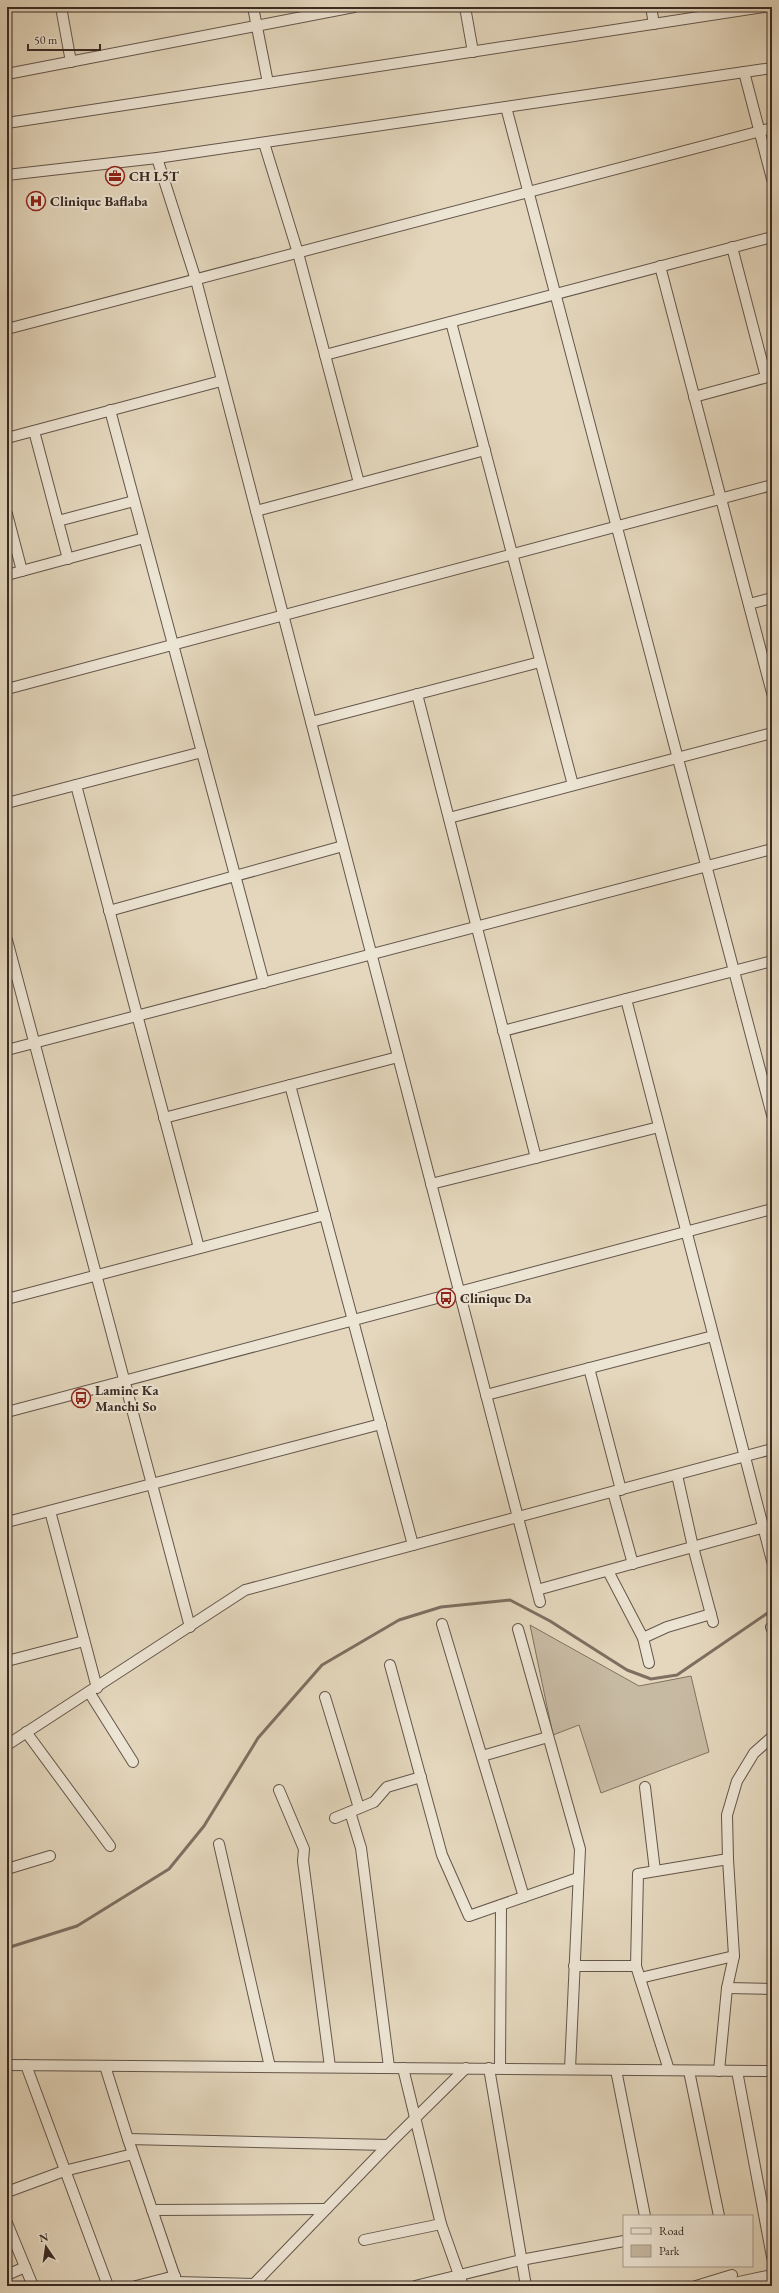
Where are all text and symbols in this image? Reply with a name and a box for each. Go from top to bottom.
scale bar [28,26,100,52]
text: 50 m [34,32,58,48]
office icon: CH L5T [104,165,126,187]
place label: CH L5T [129,167,179,185]
hospital icon: Clinique Baflaba [25,190,47,212]
place label: Clinique Baflaba [50,192,148,210]
bus stop icon: Clinique Da [435,1287,457,1309]
place label: Clinique Da [460,1289,532,1307]
place label: Lamine Ka Manchi So [95,1381,160,1415]
bus stop icon: Lamine Ka Manchi So [70,1387,92,1409]
legend [623,2215,753,2267]
text: Road [659,2223,685,2239]
north arrow [26,2227,66,2267]
text: N [38,2229,50,2245]
text: Park [659,2243,680,2259]

